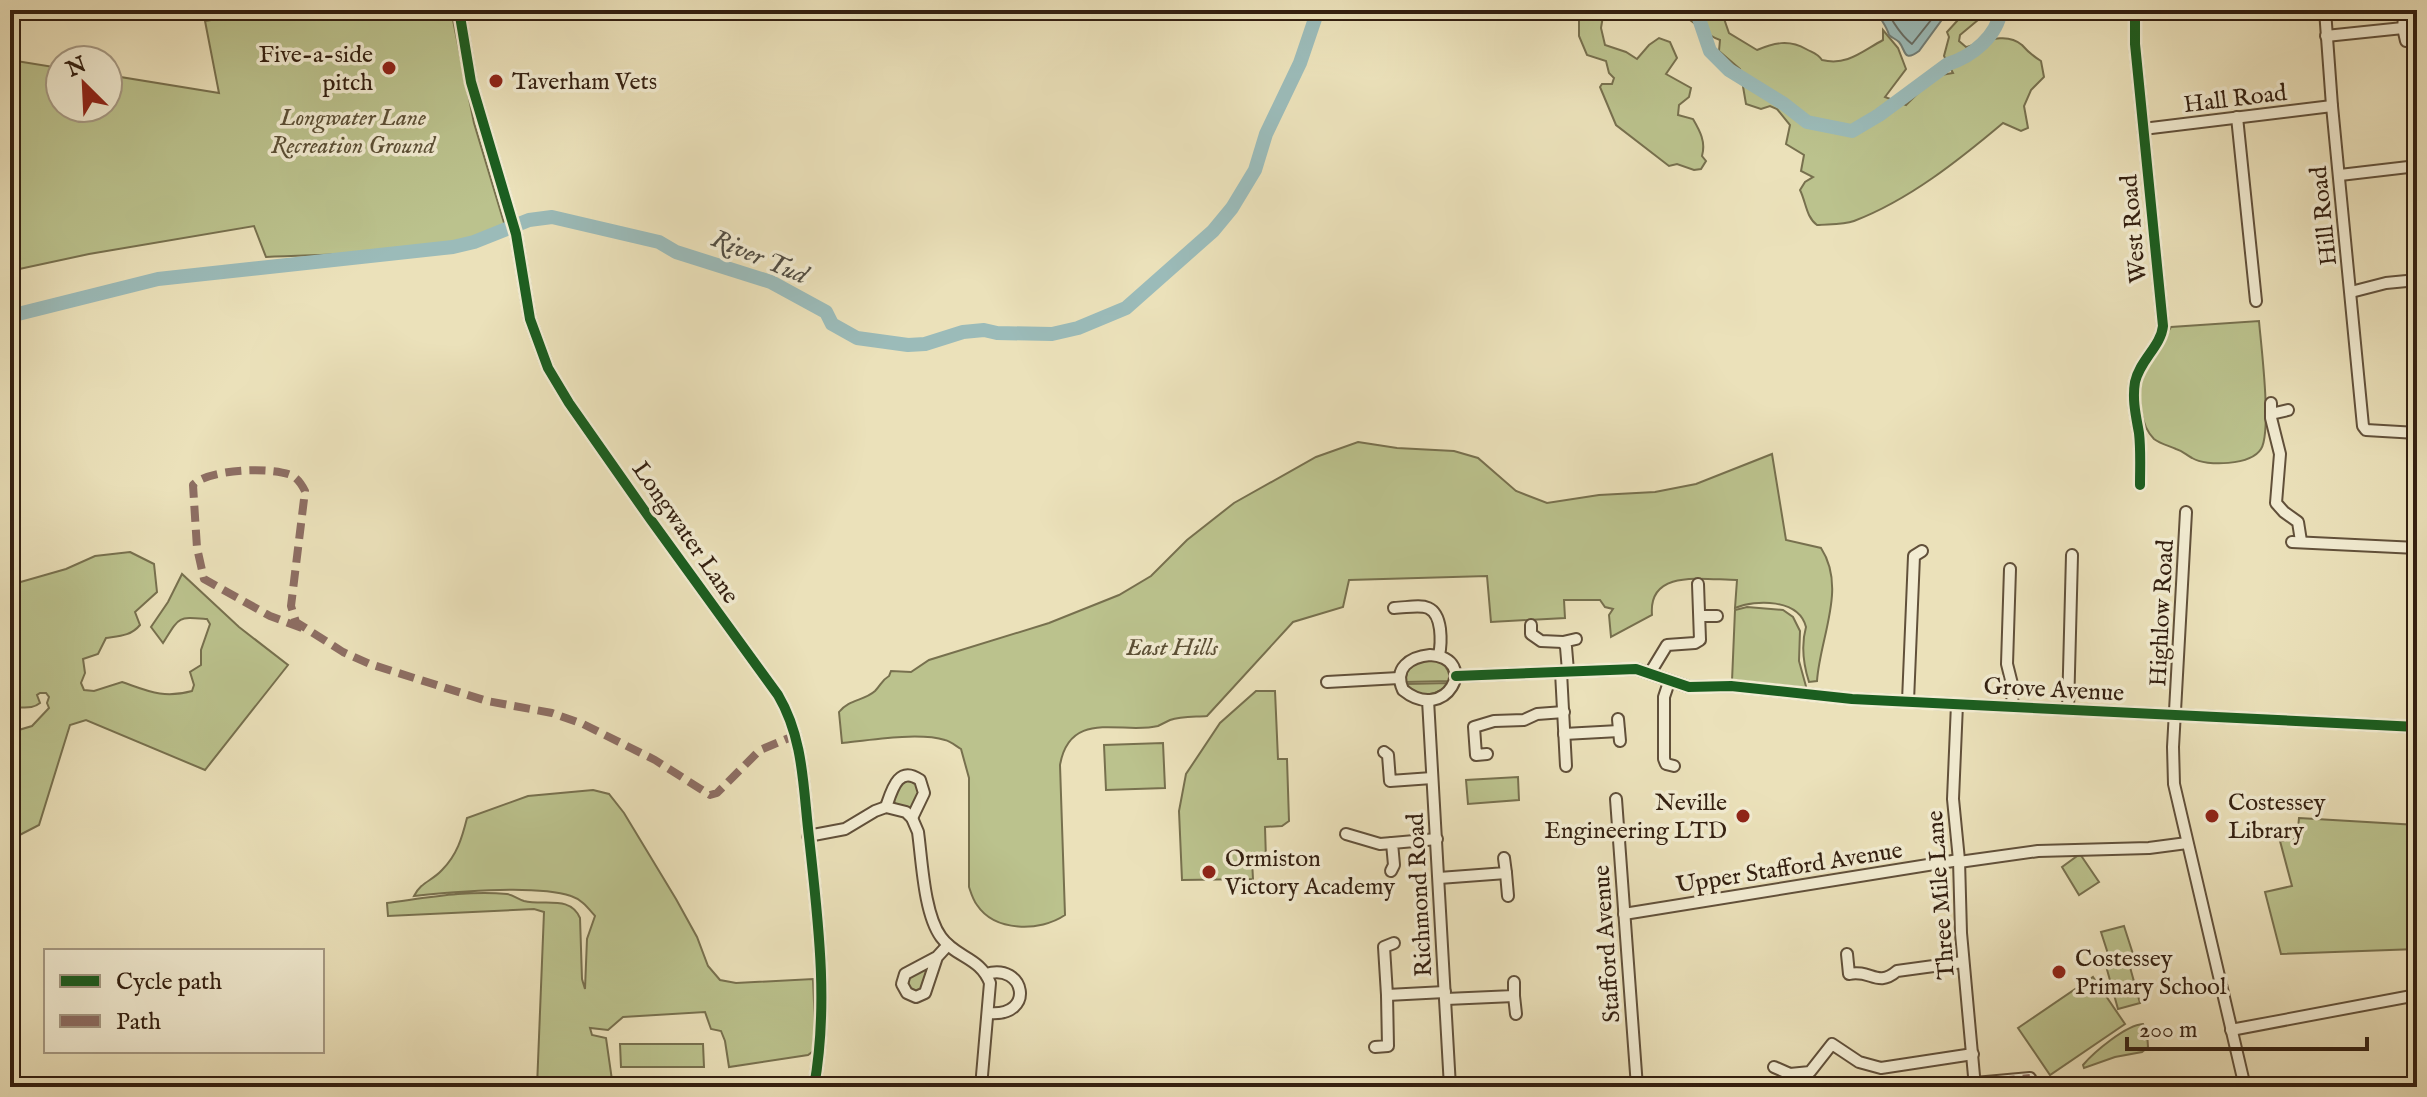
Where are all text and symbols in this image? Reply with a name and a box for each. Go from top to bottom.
place label: Five-a-side pitch [259,40,373,99]
north arrow [44,44,124,124]
text: N [61,51,91,85]
marker: Five-a-side pitch [380,59,398,77]
place label: Taverham Vets [512,67,657,98]
marker: Taverham Vets [487,72,505,90]
street label: Hall Road [2182,78,2289,121]
park label: Longwater Lane Recreation Ground [271,103,437,162]
street label: Hill Road [2304,164,2345,267]
street label: West Road [2114,173,2155,284]
water label: River Tud [706,222,814,293]
street label: Longwater Lane [624,456,745,610]
street label: Highlow Road [2143,539,2182,687]
park label: East Hills [1125,633,1219,664]
street label: Grove Avenue [1983,671,2125,710]
place label: Neville Engineering LTD [1544,788,1727,847]
place label: Costessey Library [2228,788,2326,847]
marker: Neville Engineering LTD [1734,807,1752,825]
marker: Costessey Library [2203,807,2221,825]
street label: Three Mile Lane [1920,809,1963,980]
street label: Richmond Road [1401,812,1440,978]
street label: Upper Stafford Avenue [1674,835,1905,902]
place label: Ormiston Victory Academy [1224,844,1395,903]
marker: Ormiston Victory Academy [1200,863,1218,881]
street label: Stafford Avenue [1587,864,1628,1024]
place label: Costessey Primary School [2075,944,2227,1003]
legend [44,949,324,1053]
marker: Costessey Primary School [2050,963,2068,981]
text: Cycle path [116,967,222,998]
scale bar [2127,1001,2367,1051]
text: Path [116,1007,161,1038]
text: 200 m [2139,1015,2198,1046]

